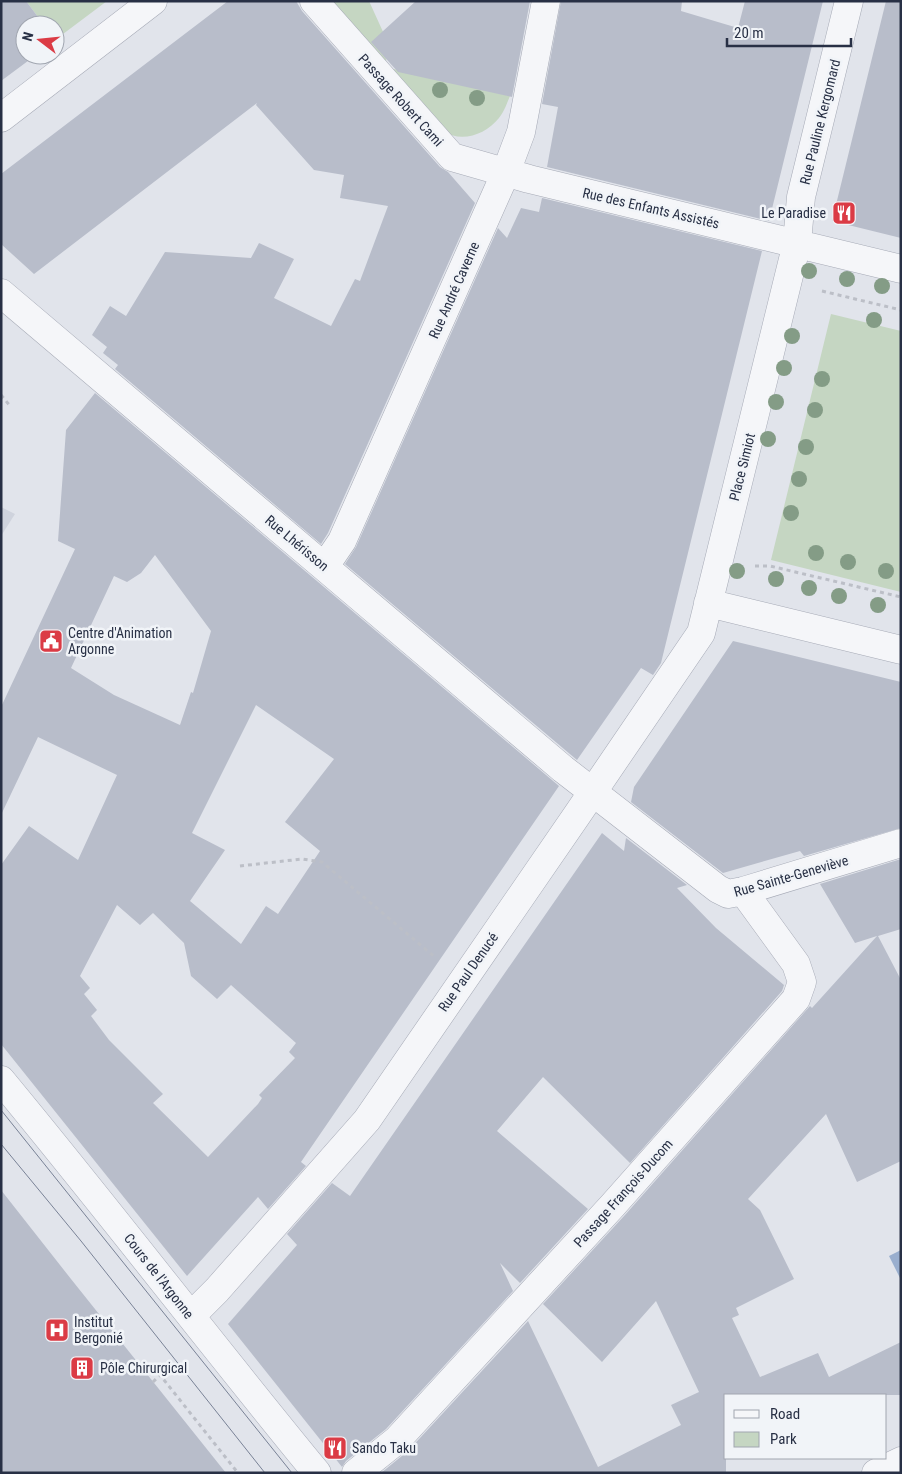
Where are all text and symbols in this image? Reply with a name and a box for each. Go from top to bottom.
north arrow [15,15,65,65]
scale bar [727,15,851,47]
text: 20 m [734,24,764,42]
text: N [19,30,36,43]
street label: Passage Robert Cami [355,50,447,150]
street label: Rue Pauline Kergomard [797,58,843,186]
street label: Rue des Enfants Assistés [581,184,721,232]
restaurant icon: Le Paradise [831,200,857,226]
place label: Le Paradise [761,205,826,221]
street label: Rue André Caverne [425,239,483,341]
street label: Place Simiot [726,431,758,503]
street label: Rue Lhérisson [262,512,332,574]
place label: Centre d'Animation Argonne [68,625,172,657]
public building icon: Centre d'Animation Argonne [38,628,64,654]
street label: Rue Sainte-Geneviève [732,852,850,900]
street label: Rue Paul Denucé [435,929,501,1015]
street label: Passage François-Ducom [570,1136,676,1250]
street label: Cours de l'Argonne [121,1230,197,1322]
place label: Institut Bergonié [74,1314,123,1346]
hospital icon: Institut Bergonié [44,1317,70,1343]
building icon: Pôle Chirurgical [69,1355,95,1381]
place label: Pôle Chirurgical [100,1360,187,1376]
legend [724,1394,887,1459]
text: Road [770,1405,800,1423]
text: Park [770,1430,797,1448]
restaurant icon: Sando Taku [322,1435,348,1461]
place label: Sando Taku [352,1440,416,1456]

